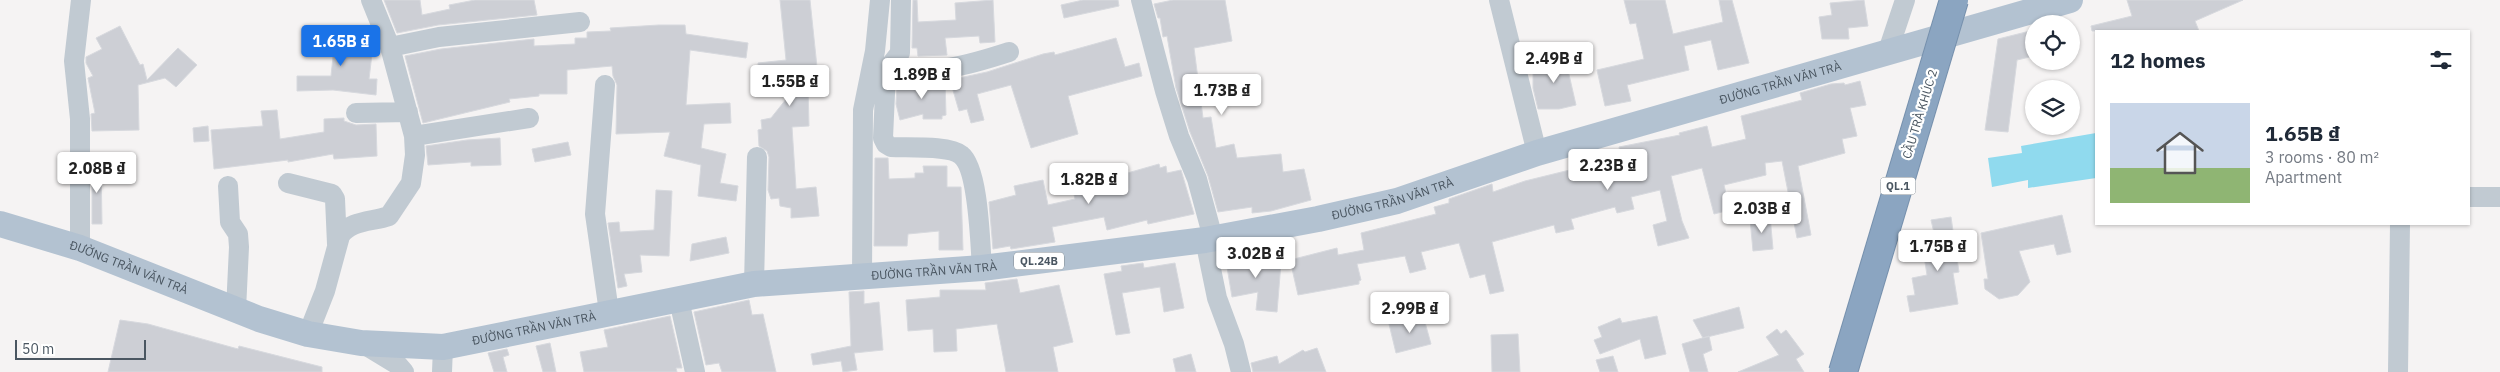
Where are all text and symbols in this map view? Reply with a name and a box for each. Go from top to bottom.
map controls [2025,15,2080,135]
button: locate [2025,15,2080,70]
pin: 1.65B ₫ [295,24,387,67]
text: 1.65B ₫ [312,31,370,51]
pin: 2.49B ₫ [1508,42,1600,84]
text: 12 homes [2110,46,2206,74]
icon: filters [2427,46,2455,74]
text: 2.49B ₫ [1525,48,1583,68]
pin: 1.89B ₫ [876,58,968,100]
street label: ĐƯỜNG TRẦN VĂN TRÀ [1718,58,1843,107]
pin: 1.55B ₫ [744,64,836,107]
text: 1.89B ₫ [893,64,951,84]
street label: CẦU TRÀ KHÚC 2 [1898,67,1940,160]
text: 1.55B ₫ [761,71,819,91]
pin: 1.73B ₫ [1176,74,1268,116]
text: 1.73B ₫ [1193,80,1251,100]
button: layers [2025,80,2080,135]
text: 1.65B ₫ [2265,119,2340,147]
icon: home [2150,123,2210,183]
text: 3 rooms · 80 m² [2265,147,2379,167]
pin: 2.23B ₫ [1562,148,1654,191]
pin: 2.08B ₫ [51,152,143,194]
text: 2.23B ₫ [1579,155,1637,175]
text: 2.08B ₫ [68,158,126,178]
pin: 1.82B ₫ [1043,162,1135,205]
text: Apartment [2265,167,2342,187]
text: 1.82B ₫ [1060,169,1118,189]
street label: ĐƯỜNG TRẦN VĂN TRÀ [1330,174,1456,223]
road number: QL.1 [1880,178,1916,195]
pin: 2.03B ₫ [1716,192,1808,234]
text: 2.03B ₫ [1733,198,1791,218]
pin: 1.75B ₫ [1892,230,1984,272]
pin: 3.02B ₫ [1210,236,1302,279]
text: 1.75B ₫ [1909,236,1967,256]
street label: ĐƯỜNG TRẦN VĂN TRÀ [68,237,191,297]
text: 3.02B ₫ [1227,243,1285,263]
road number: QL.24B [1014,252,1064,270]
street label: ĐƯỜNG TRẦN VĂN TRÀ [871,258,998,283]
pin: 2.99B ₫ [1364,292,1456,334]
text: 2.99B ₫ [1381,298,1439,318]
street label: ĐƯỜNG TRẦN VĂN TRÀ [471,308,597,348]
scale bar [15,337,146,360]
text: 50 m [22,340,54,358]

